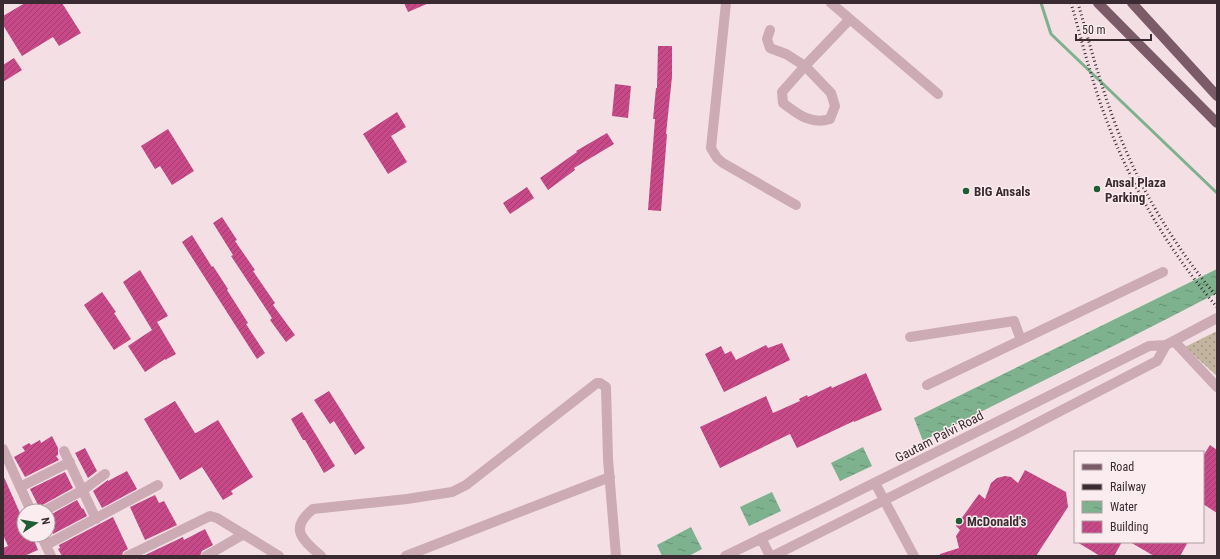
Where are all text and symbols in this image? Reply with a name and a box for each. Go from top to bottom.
scale bar [1076,16,1151,42]
text: 50 m [1082,23,1106,37]
place label: Ansal Plaza Parking [1105,175,1166,205]
place label: BIG Ansals [974,184,1031,199]
marker: Ansal Plaza Parking [1092,184,1102,194]
marker: BIG Ansals [961,186,971,196]
street label: Gautam Palvi Road [893,408,986,465]
legend [1074,451,1204,543]
text: Road [1110,460,1134,474]
text: Railway [1110,480,1146,494]
text: Water [1110,500,1138,514]
north arrow [16,503,56,543]
place label: McDonald's [967,514,1026,529]
text: N [38,516,52,526]
marker: McDonald's [954,516,964,526]
text: Building [1110,520,1148,534]

